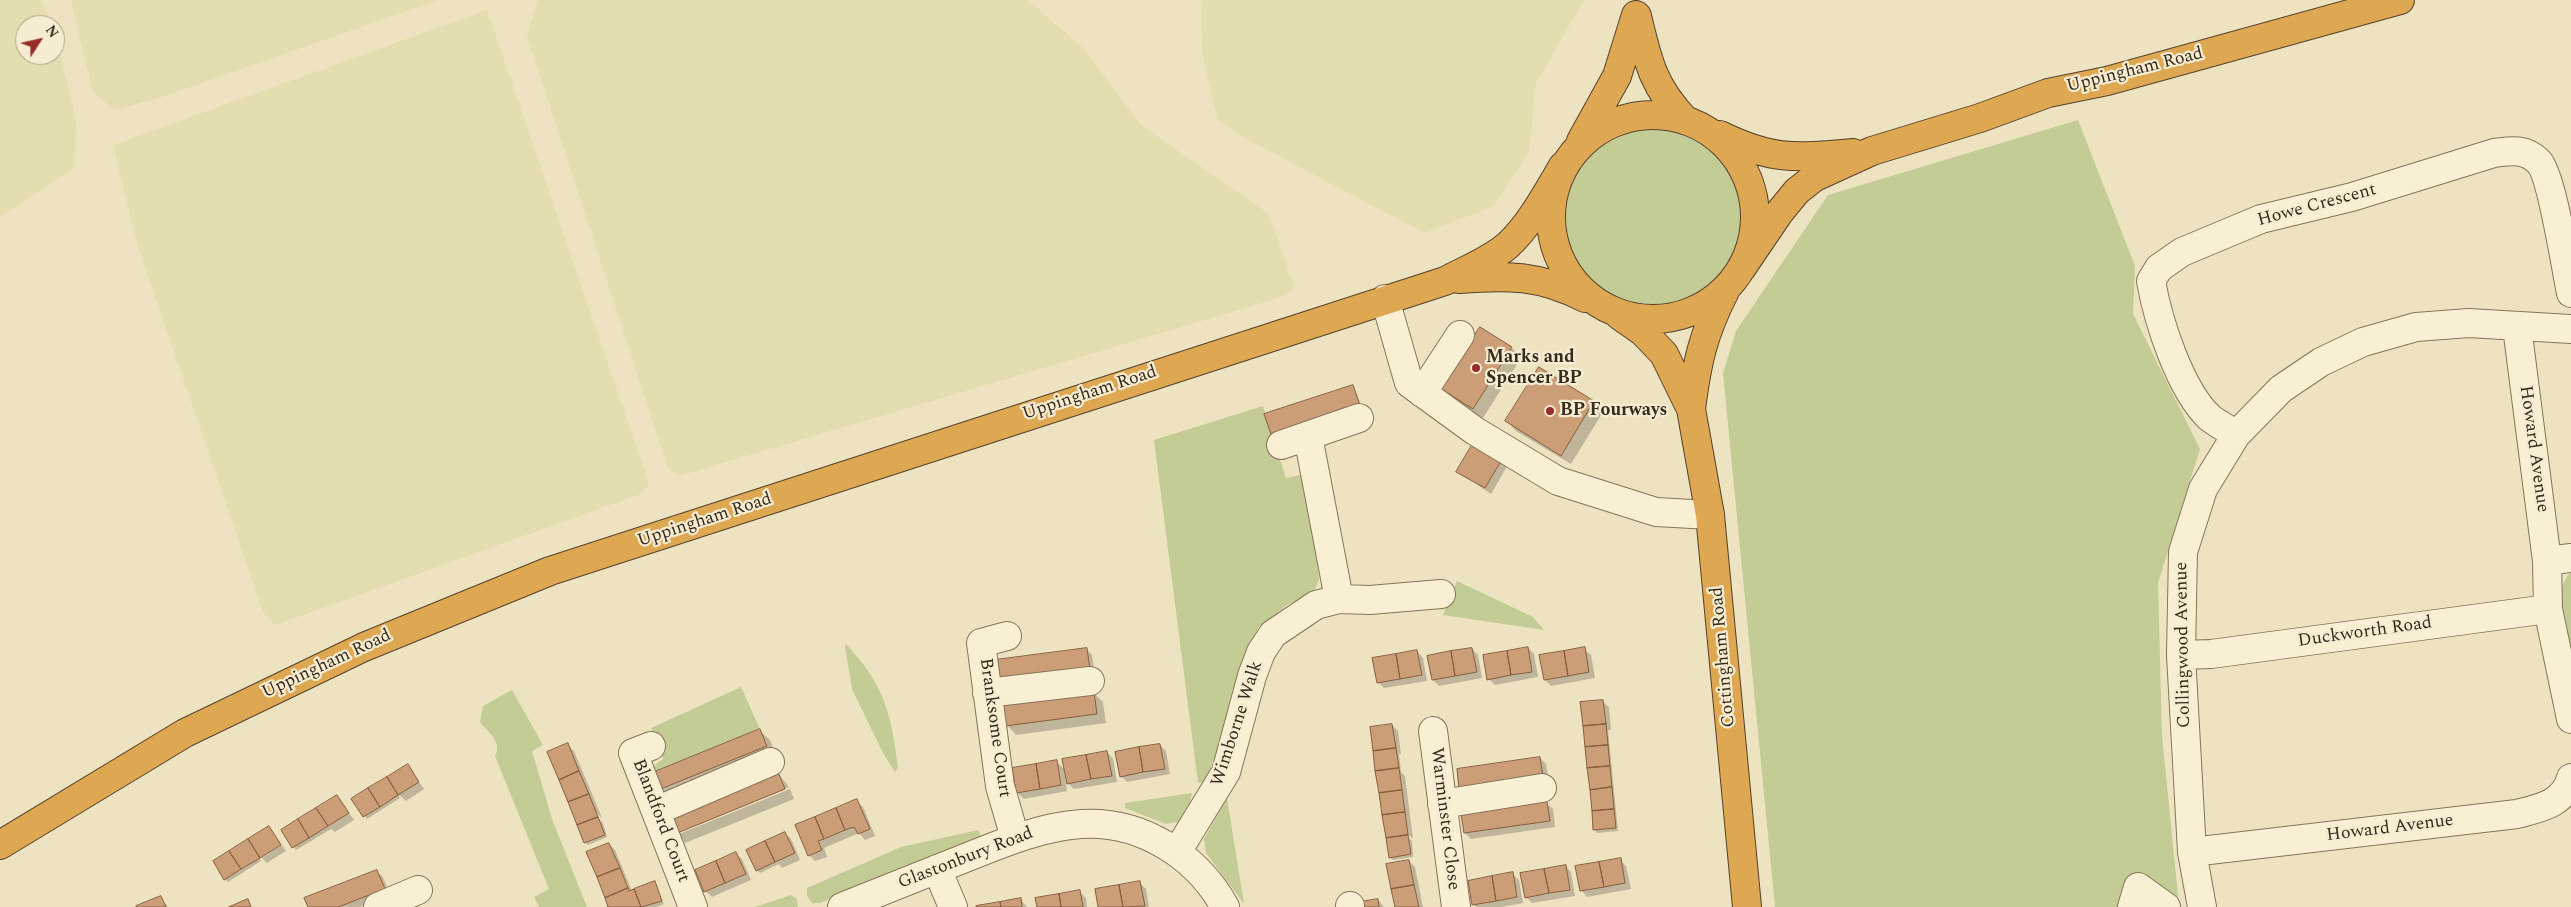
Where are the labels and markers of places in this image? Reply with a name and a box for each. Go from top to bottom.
place label: Marks and Spencer BP [1486,347,1582,389]
marker: Marks and Spencer BP [1470,362,1482,374]
place label: BP Fourways [1560,400,1667,422]
marker: BP Fourways [1544,405,1556,417]

